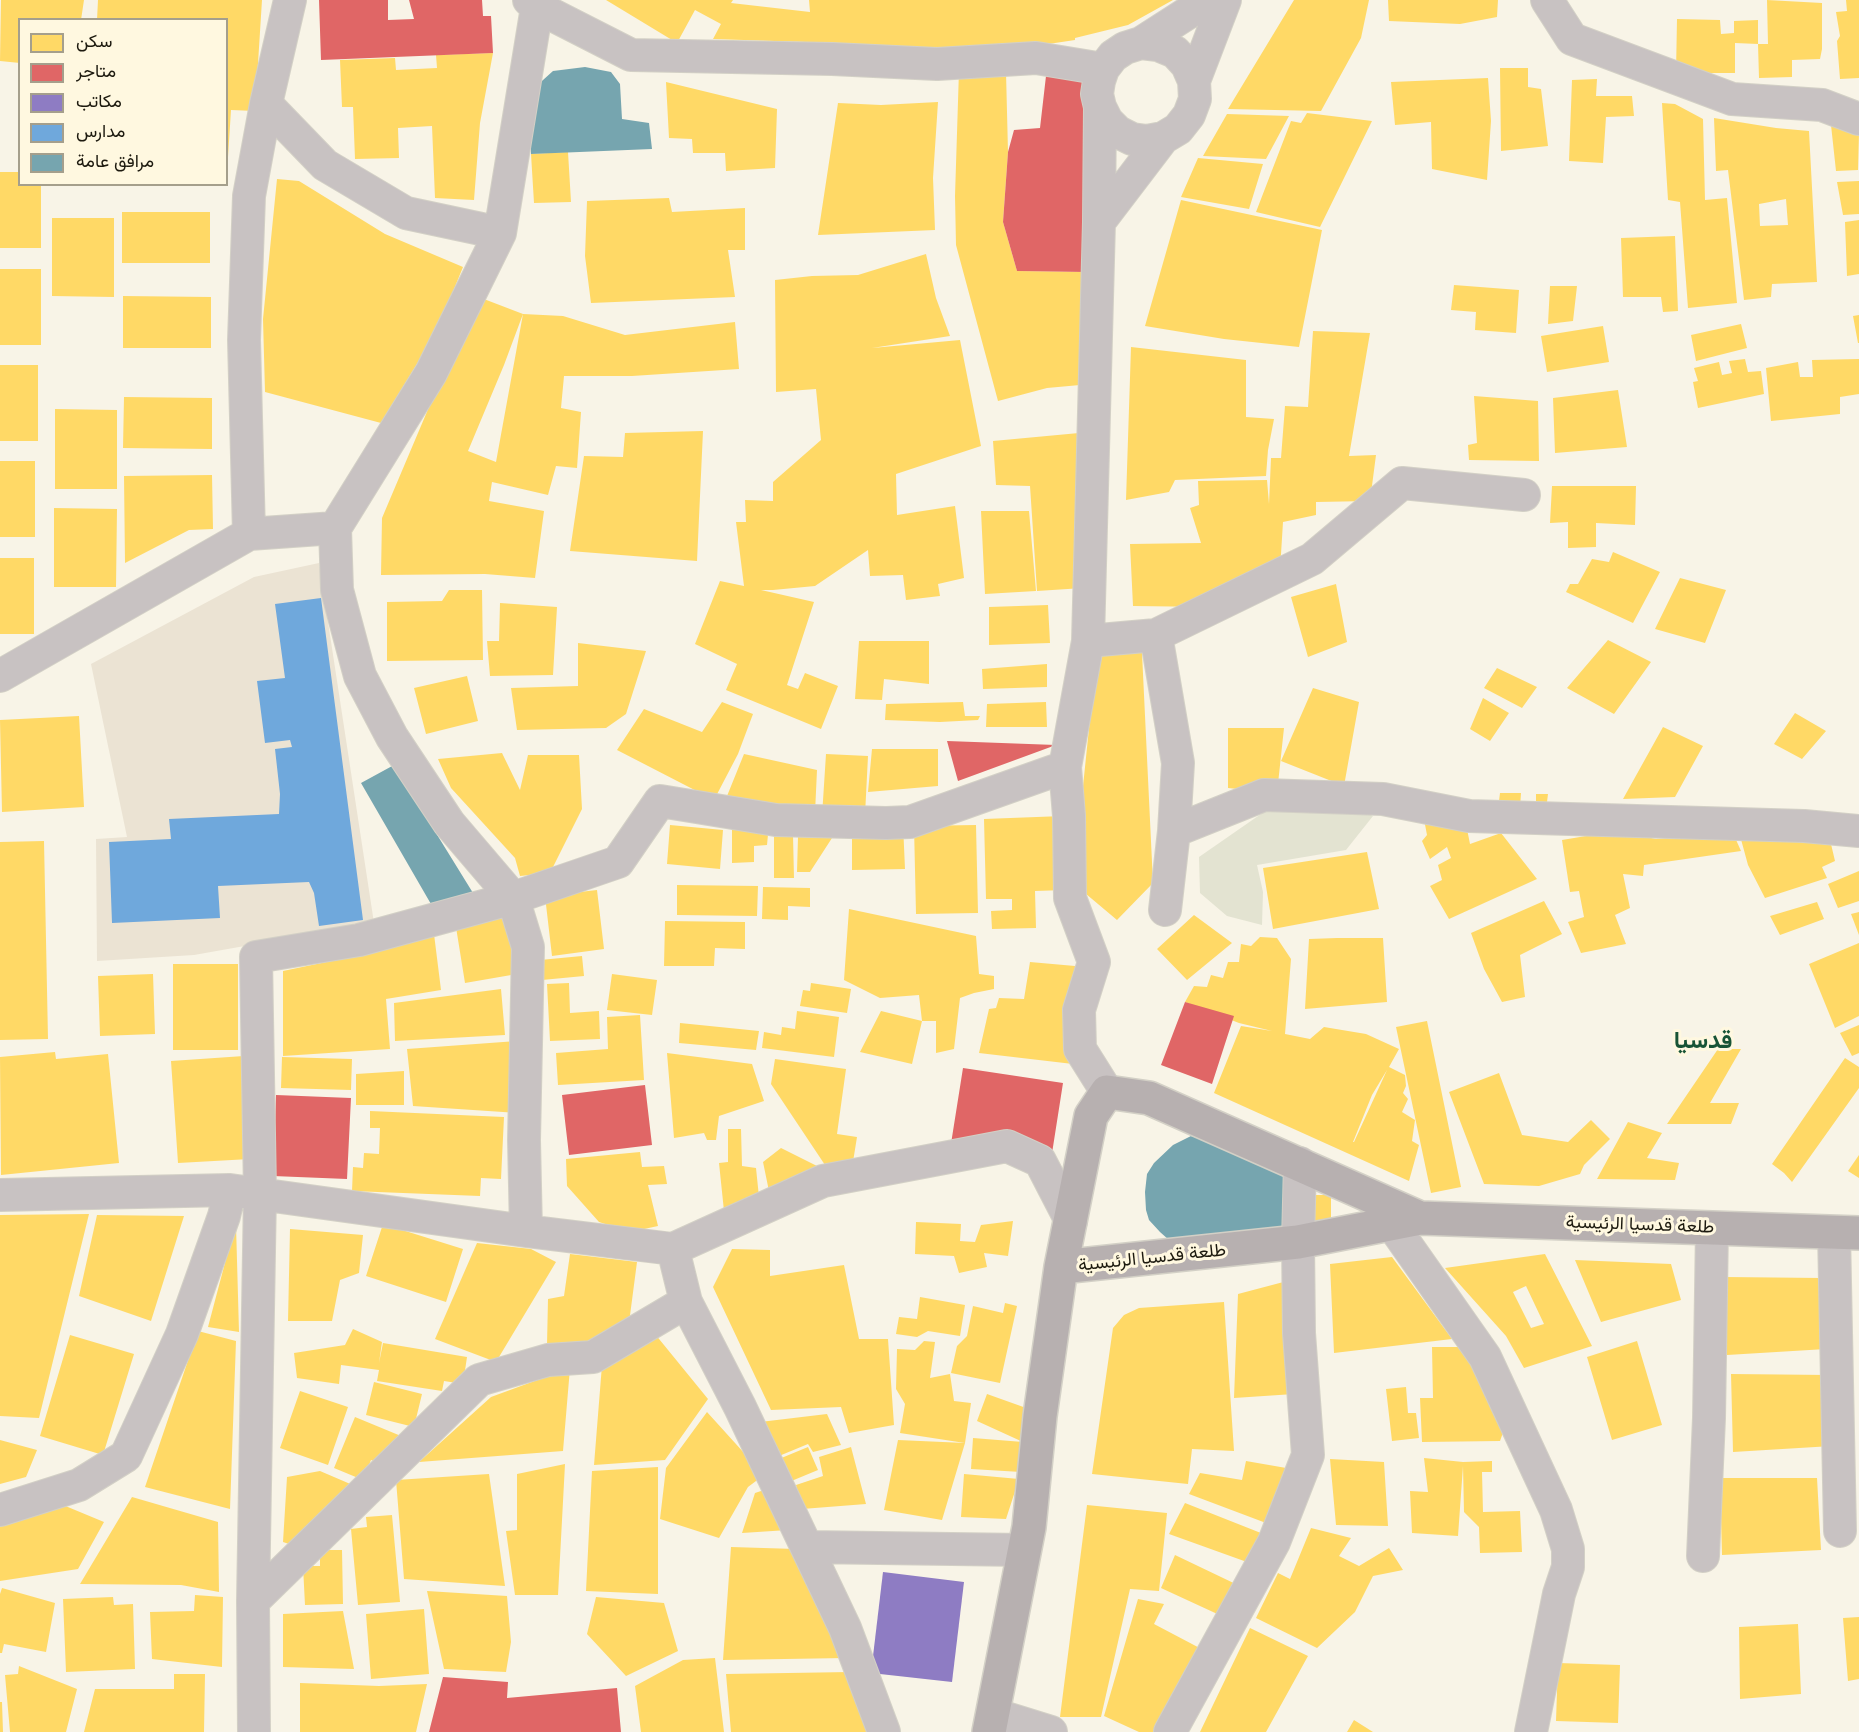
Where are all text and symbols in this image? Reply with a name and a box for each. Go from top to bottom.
legend [18,18,228,186]
text: سكن [76,31,112,51]
text: متاجر [76,61,116,81]
text: مكاتب [76,91,122,111]
text: مدارس [76,121,125,141]
text: مرافق عامة [76,151,154,171]
district label: قدسيا [1674,1027,1732,1055]
street label: طلعة قدسيا الرئيسية [1565,1212,1715,1238]
street label: طلعة قدسيا الرئيسية [1077,1239,1227,1277]

